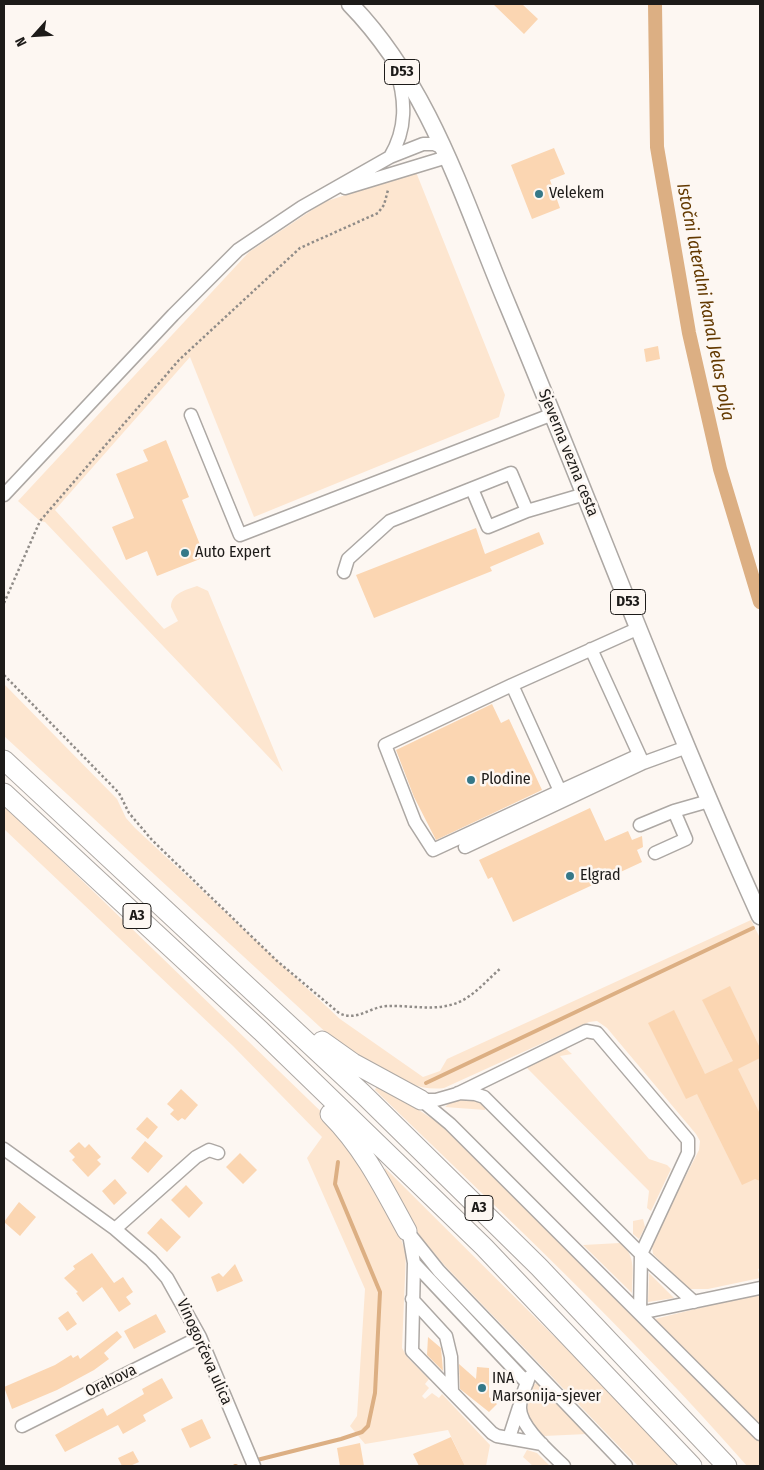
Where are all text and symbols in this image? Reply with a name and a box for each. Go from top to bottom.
north arrow [10,10,60,60]
text: N [12,34,31,49]
road number: D53 [384,60,420,84]
water label: Istočni lateralni kanal Jelas polja [671,181,739,423]
place label: Velekem [549,184,604,204]
marker: Velekem [533,188,545,200]
street label: Sjeverna vezna cesta [534,386,602,520]
place label: Auto Expert [195,543,271,563]
marker: Auto Expert [179,547,191,559]
road number: D53 [610,590,646,614]
place label: Plodine [481,770,531,790]
marker: Plodine [465,774,477,786]
place label: Elgrad [580,866,621,886]
marker: Elgrad [564,870,576,882]
road number: A3 [123,904,151,928]
road number: A3 [465,1196,493,1220]
street label: Vinogorčeva ulica [172,1296,236,1408]
street label: Orahova [82,1360,140,1402]
place label: INA Marsonija-sjever [492,1369,601,1407]
marker: INA Marsonija-sjever [476,1382,488,1394]

